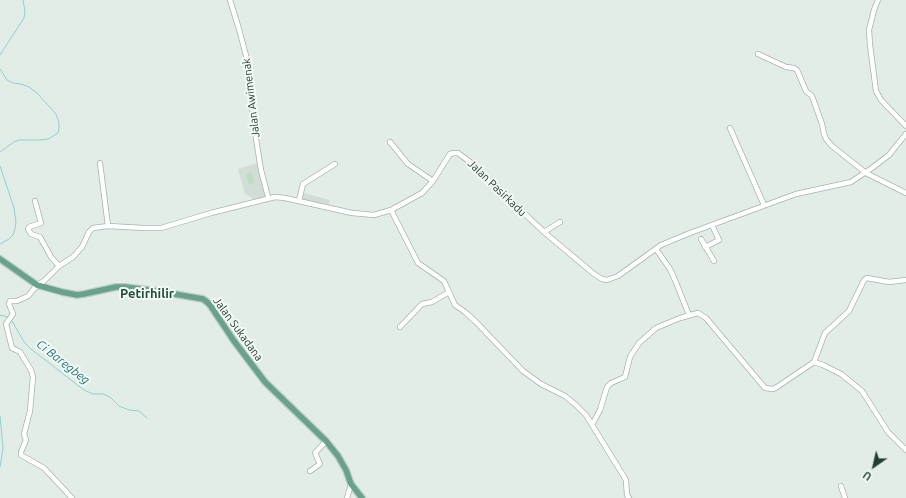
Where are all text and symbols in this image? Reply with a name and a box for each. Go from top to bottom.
street label: Jalan Awimenak [240,58,262,138]
street label: Jalan Pasirkadu [465,157,529,219]
district label: Petirhilir [120,286,174,302]
street label: Jalan Sukadana [210,295,266,363]
water label: Ci Baregbeg [34,337,92,387]
north arrow [854,446,894,486]
text: U [861,469,874,483]

